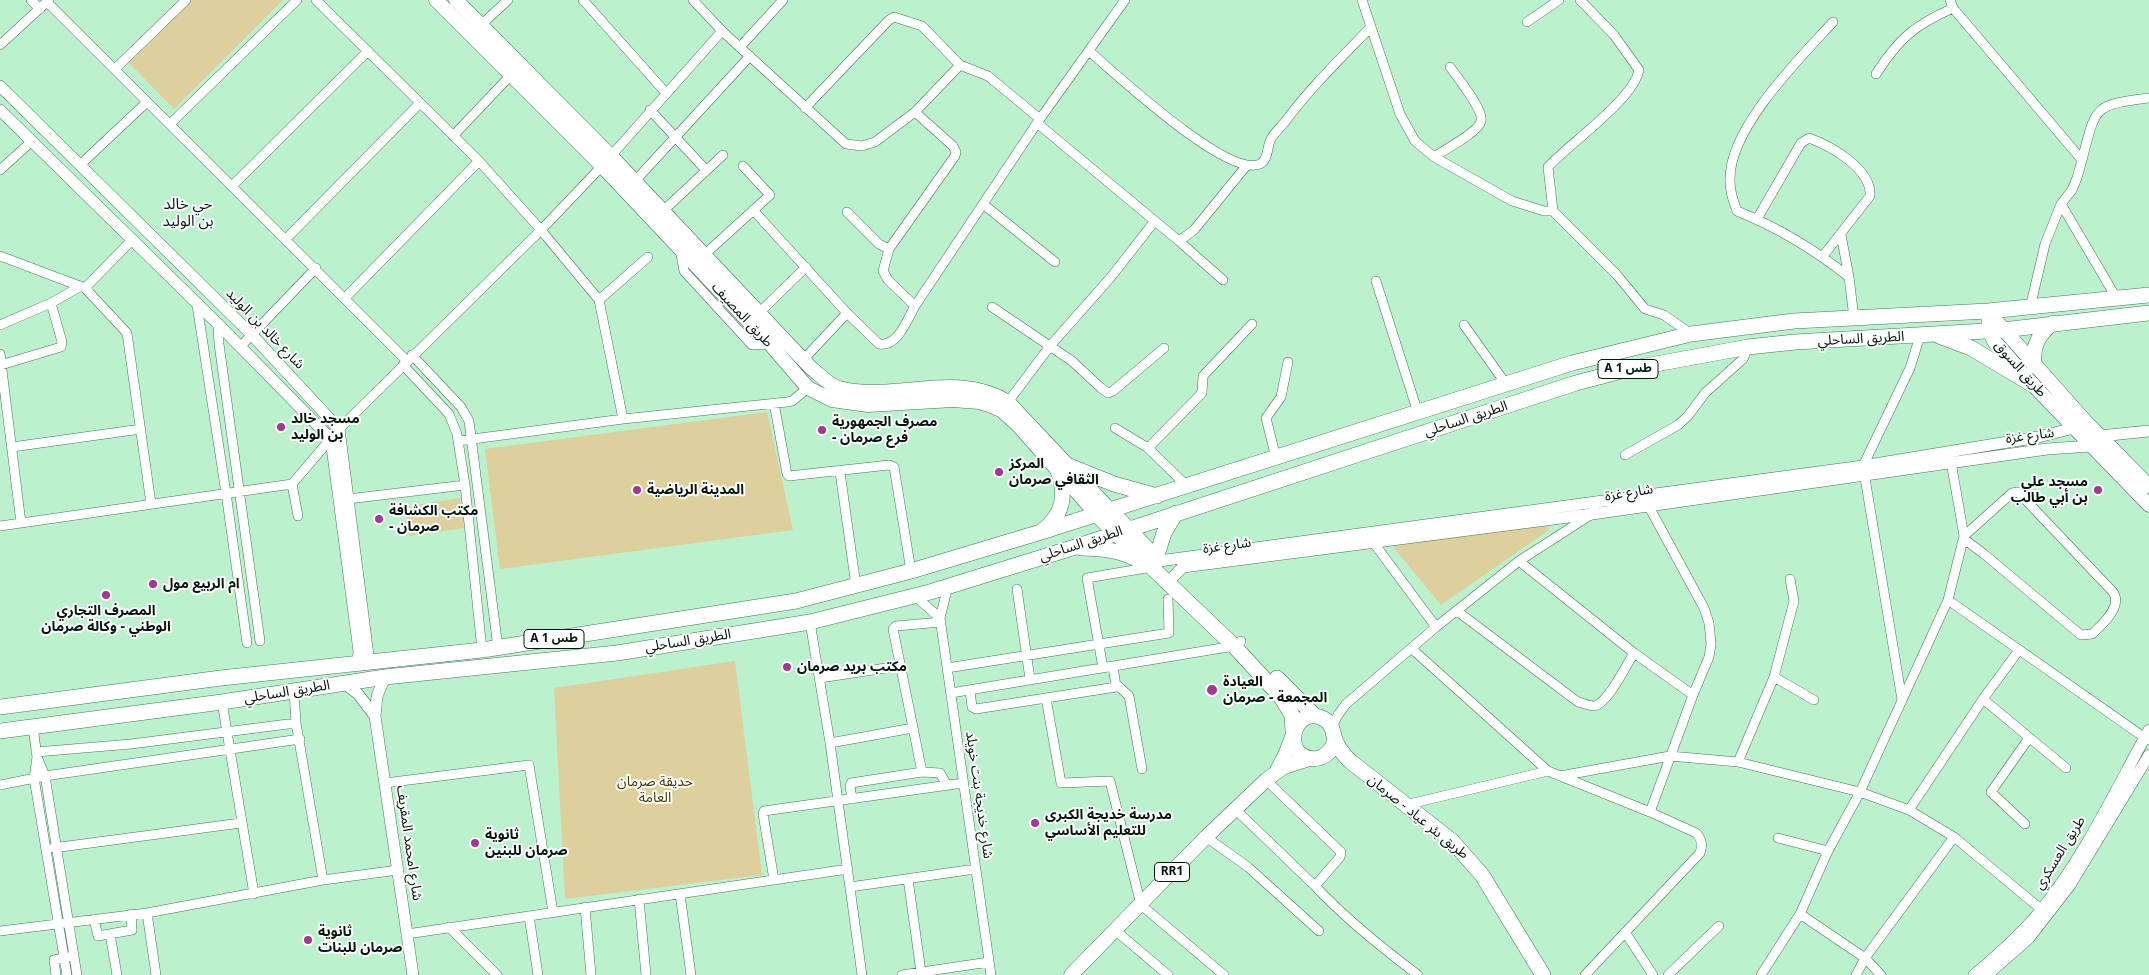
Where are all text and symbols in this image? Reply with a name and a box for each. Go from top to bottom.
district label: حي خالد بن الوليد [163,196,213,231]
street label: طريق المصيف [708,279,776,351]
street label: شارع خالد بن الوليد [222,285,308,373]
street label: الطريق الساحلي [1817,328,1905,350]
street label: طريق السوق [1990,337,2050,401]
road number: A 1 طس [1598,359,1658,378]
street label: الطريق الساحلي [1422,398,1510,440]
place label: مسجد خالد بن الوليد [291,411,360,444]
place label: مصرف الجمهورية - فرع صرمان [832,414,937,447]
marker: مسجد خالد بن الوليد [275,421,287,433]
marker: مصرف الجمهورية - فرع صرمان [816,424,828,436]
street label: شارع غزة [2005,425,2055,447]
place label: المركز الثقافي صرمان [1009,456,1099,488]
marker: المركز الثقافي صرمان [993,466,1005,478]
place label: مسجد علي بن أبي طالب [2011,474,2088,507]
street label: شارع غزة [1604,481,1654,505]
place label: المدينة الرياضية [647,482,744,498]
marker: المدينة الرياضية [631,484,643,496]
marker: مسجد علي بن أبي طالب [2092,484,2104,496]
place label: مكتب الكشافة - صرمان [389,503,478,536]
marker: مكتب الكشافة - صرمان [373,513,385,525]
street label: الطريق الساحلي [1037,523,1125,565]
street label: شارع غزة [1202,534,1252,558]
place label: ام الربيع مول [163,576,240,592]
marker: ام الربيع مول [147,578,159,590]
marker: المصرف التجاري الوطني - وكالة صرمان [100,589,112,601]
place label: المصرف التجاري الوطني - وكالة صرمان [41,603,171,636]
street label: الطريق الساحلي [644,626,732,656]
road number: A 1 طس [524,630,584,648]
place label: مكتب بريد صرمان [797,659,907,675]
marker: مكتب بريد صرمان [781,661,793,673]
place label: العيادة المجمعة - صرمان [1223,674,1327,706]
street label: الطريق الساحلي [243,677,331,707]
marker: العيادة المجمعة - صرمان [1205,683,1219,697]
street label: شارع خديجة بنت خويلد [962,730,996,860]
street label: طريق بئر عياد - صرمان [1364,771,1472,863]
park label: حديقة صرمان العامة [617,774,693,806]
street label: شارع امحمد المقريف [393,784,425,902]
place label: مدرسة خديجة الكبرى للتعليم الأساسي [1045,807,1172,840]
street label: طريق العسكري [2031,813,2089,893]
marker: مدرسة خديجة الكبرى للتعليم الأساسي [1029,817,1041,829]
place label: ثانوية صرمان للبنين [485,827,568,860]
marker: ثانوية صرمان للبنين [469,837,481,849]
road number: RR1 [1154,862,1190,882]
place label: ثانوية صرمان للبنات [318,924,403,956]
marker: ثانوية صرمان للبنات [302,934,314,946]

